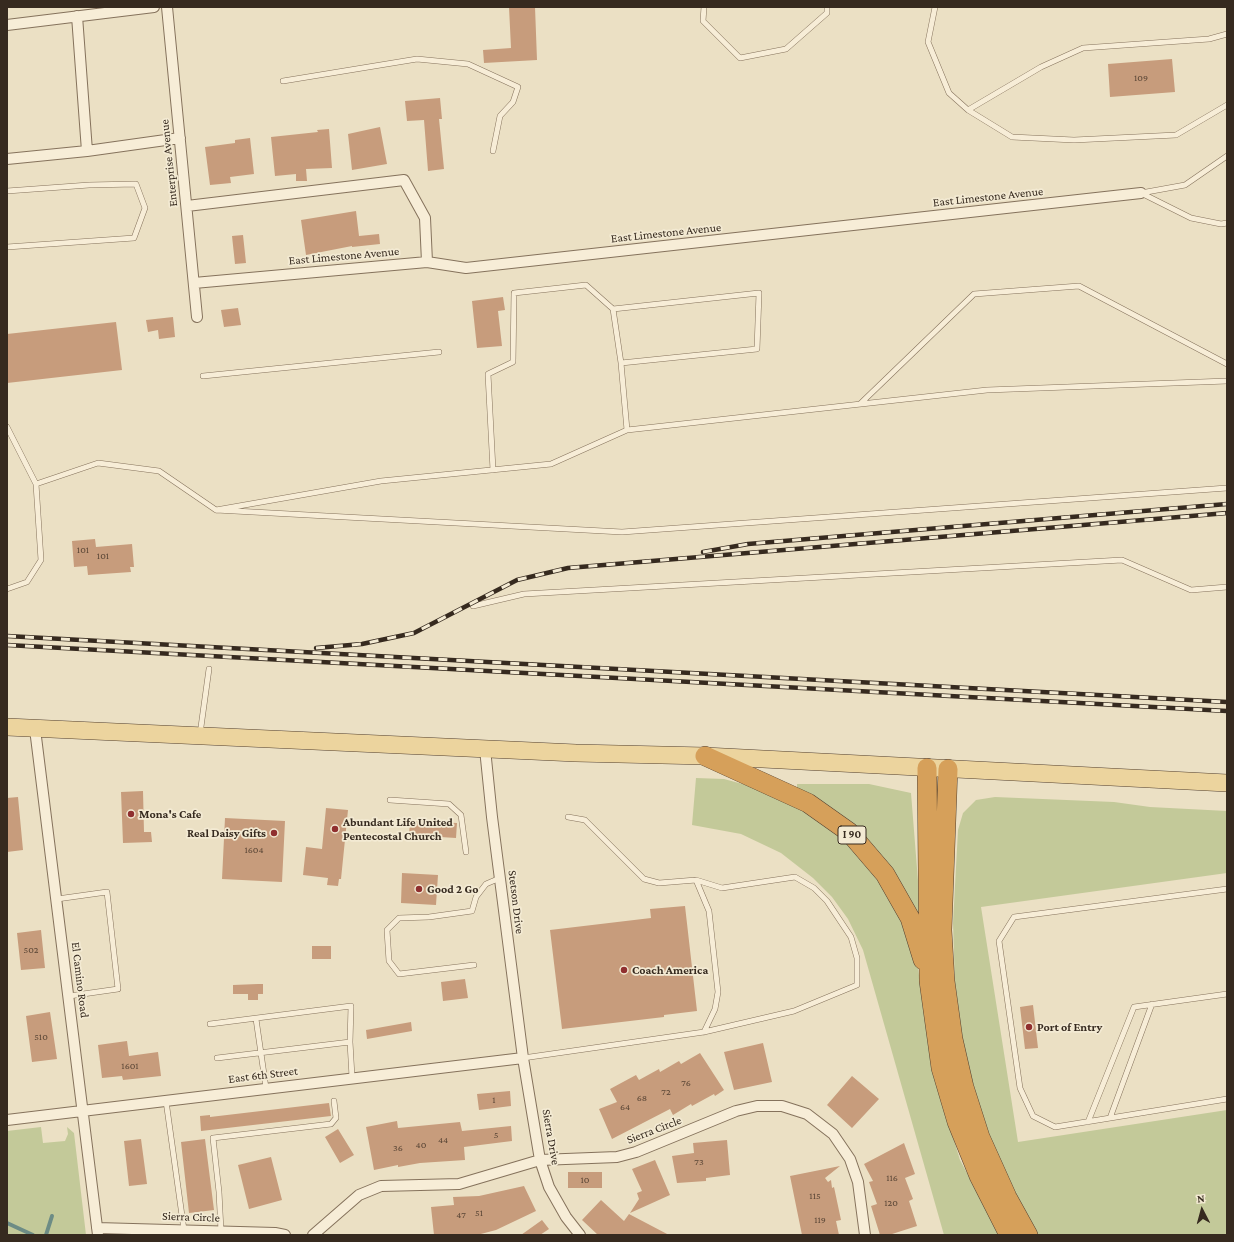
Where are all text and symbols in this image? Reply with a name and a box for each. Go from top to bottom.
house number: 109 [1134,72,1148,84]
street label: Enterprise Avenue [157,119,181,207]
street label: East Limestone Avenue [932,184,1044,210]
street label: East Limestone Avenue [610,220,722,246]
street label: East Limestone Avenue [288,244,400,268]
house number: 101 [77,544,89,556]
house number: 101 [97,550,109,562]
place label: Mona's Cafe [139,807,201,821]
marker: Mona's Cafe [126,809,136,819]
place label: Abundant Life United Pentecostal Church [343,815,453,843]
marker: Abundant Life United Pentecostal Church [330,824,340,834]
place label: Real Daisy Gifts [187,826,266,840]
road number: I 90 [838,826,866,844]
marker: Real Daisy Gifts [269,828,279,838]
house number: 1604 [244,844,264,856]
street label: Stetson Drive [505,869,527,935]
place label: Good 2 Go [427,882,479,896]
marker: Good 2 Go [414,884,424,894]
street label: El Camino Road [68,941,92,1019]
house number: 502 [23,944,39,956]
place label: Coach America [632,963,708,977]
marker: Coach America [619,965,629,975]
place label: Port of Entry [1037,1020,1102,1034]
marker: Port of Entry [1024,1022,1034,1032]
house number: 510 [34,1031,48,1043]
house number: 1601 [121,1060,139,1072]
street label: East 6th Street [227,1064,299,1086]
house number: 76 [681,1077,691,1089]
house number: 72 [661,1086,671,1098]
house number: 68 [637,1092,647,1104]
house number: 1 [492,1094,496,1106]
house number: 64 [620,1101,630,1113]
street label: Sierra Drive [539,1108,563,1166]
street label: Sierra Circle [624,1113,684,1147]
house number: 5 [494,1129,498,1141]
house number: 44 [438,1134,448,1146]
house number: 40 [416,1139,426,1151]
house number: 36 [393,1142,403,1154]
house number: 73 [694,1156,704,1168]
house number: 116 [886,1172,898,1184]
house number: 10 [581,1174,589,1186]
house number: 115 [809,1190,821,1202]
north arrow [1182,1190,1222,1230]
text: N [1196,1192,1205,1204]
house number: 120 [884,1197,898,1209]
house number: 51 [475,1207,483,1219]
street label: Sierra Circle [162,1209,220,1225]
house number: 47 [456,1209,466,1221]
house number: 119 [814,1214,826,1226]

